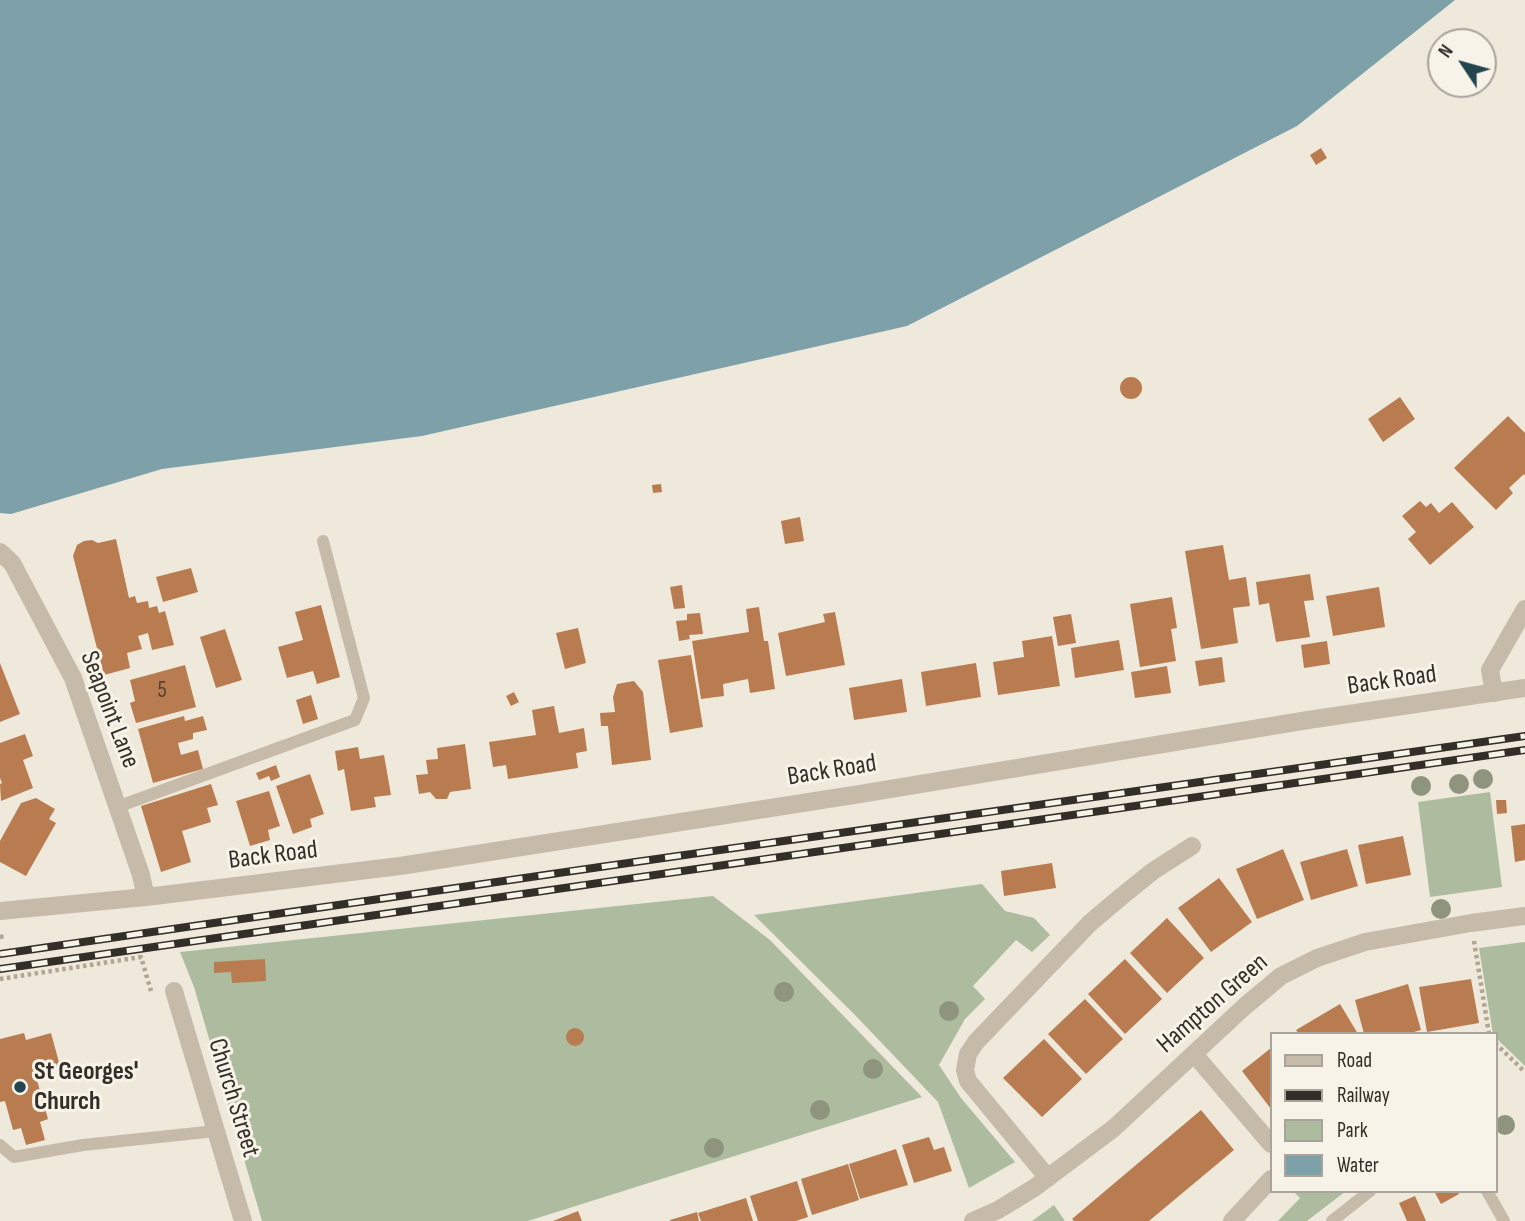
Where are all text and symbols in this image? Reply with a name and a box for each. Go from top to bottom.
north arrow [1427,28,1497,98]
text: N [1434,41,1459,62]
street label: Seapoint Lane [72,647,146,773]
street label: Back Road [1346,659,1438,703]
house number: 5 [157,677,167,705]
street label: Back Road [785,749,879,793]
street label: Back Road [227,835,319,877]
street label: Hampton Green [1151,947,1275,1061]
legend [1270,1032,1497,1193]
street label: Church Street [200,1035,266,1161]
text: Road [1337,1048,1372,1073]
place label: St Georges' Church [34,1056,138,1118]
marker: St Georges' Church [12,1079,28,1095]
text: Railway [1337,1083,1390,1108]
text: Park [1337,1118,1368,1143]
text: Water [1337,1153,1379,1178]

